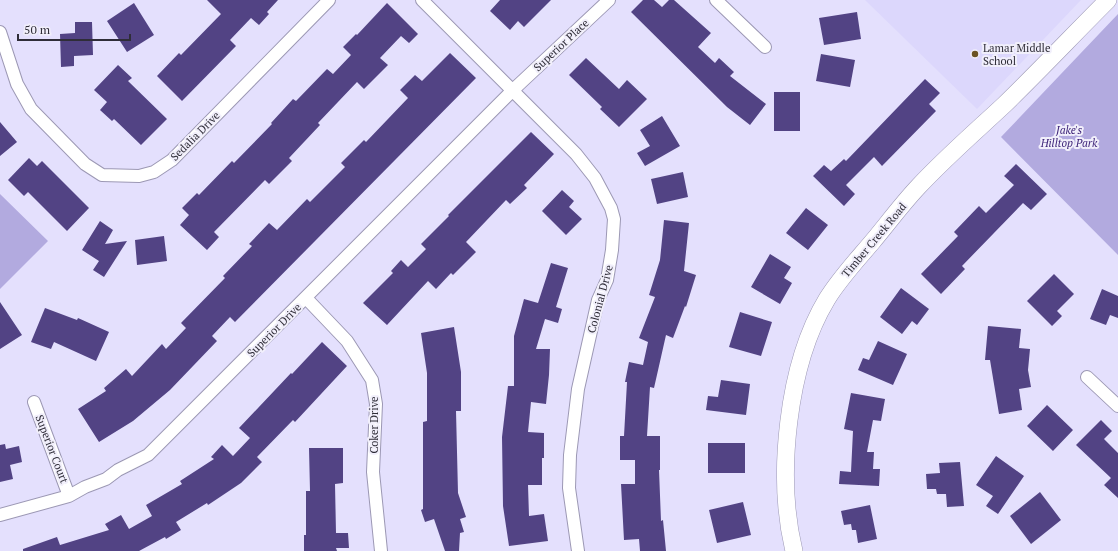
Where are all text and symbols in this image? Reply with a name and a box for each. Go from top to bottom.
scale bar [18,16,130,42]
street label: Superior Place [530,16,592,74]
text: 50 m [24,22,51,37]
place label: Lamar Middle School [983,41,1051,68]
marker: Lamar Middle School [970,49,980,59]
street label: Sedalia Drive [167,108,223,164]
park label: Jake's Hilltop Park [1040,123,1098,150]
street label: Timber Creek Road [839,200,909,280]
street label: Colonial Drive [584,263,616,335]
street label: Superior Drive [244,300,304,360]
street label: Coker Drive [367,396,381,454]
street label: Superior Court [33,413,71,485]

